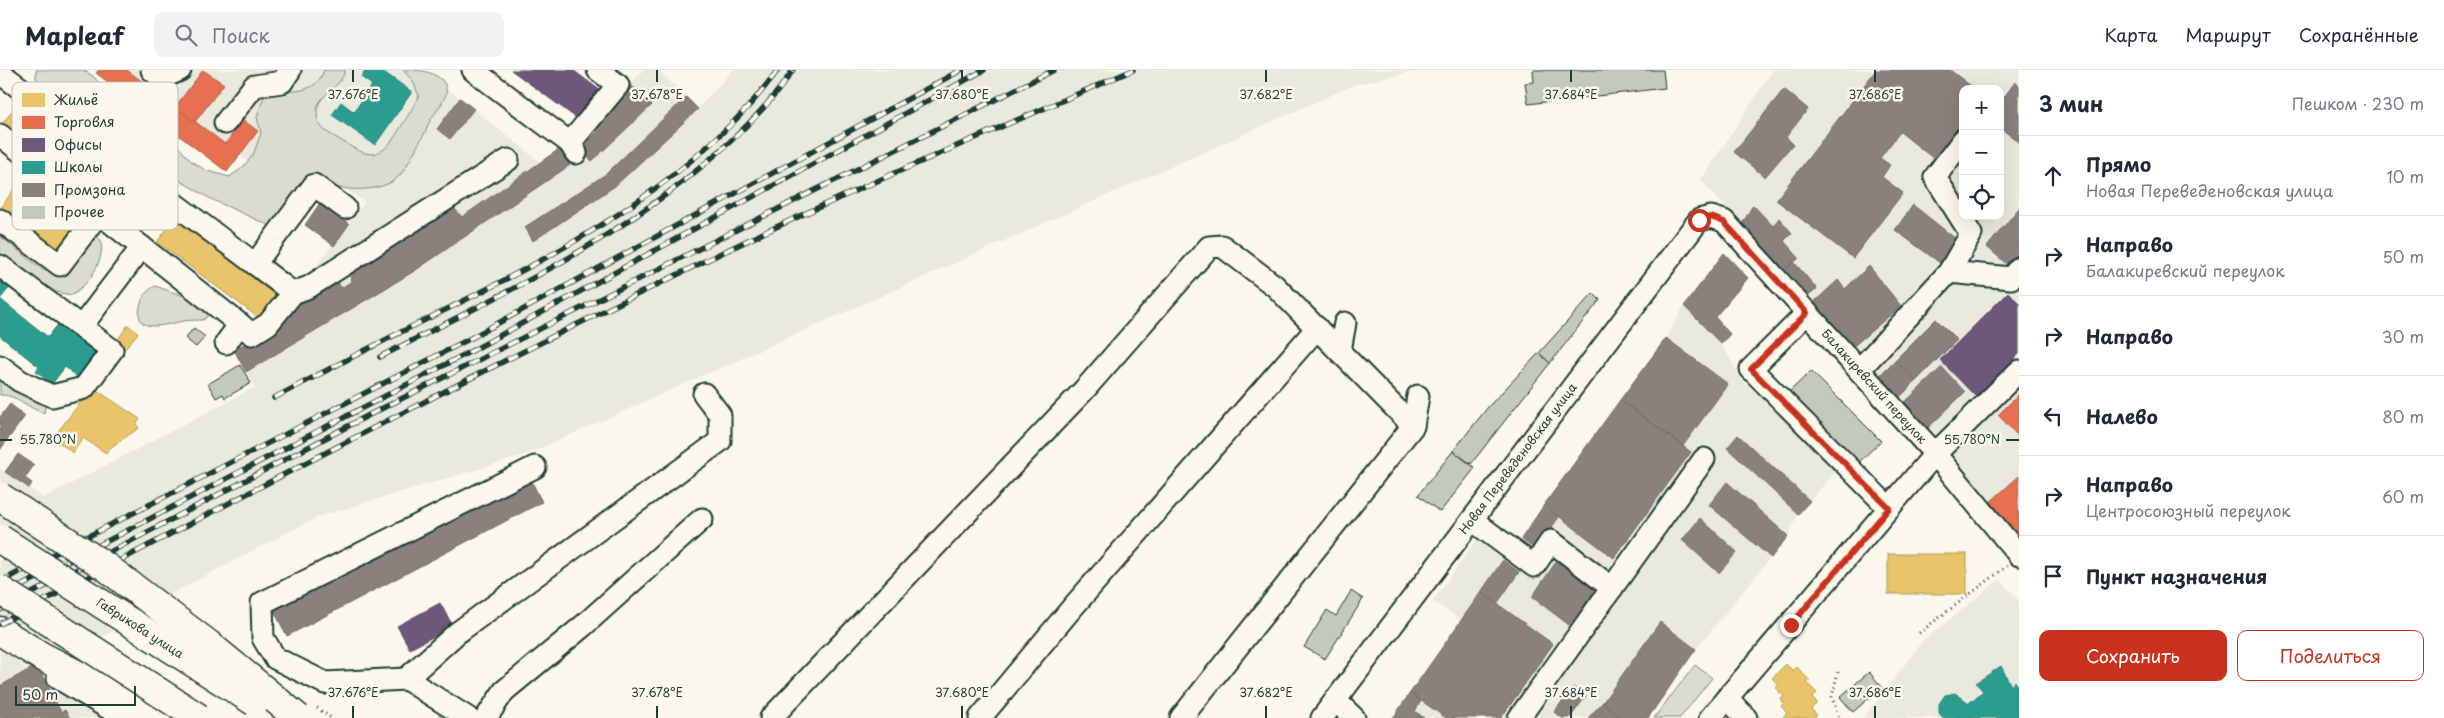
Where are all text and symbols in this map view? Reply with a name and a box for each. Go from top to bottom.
search box [154,12,504,57]
text: Mapleaf [25,17,124,53]
icon: search [172,21,200,49]
text: Поиск [212,21,270,49]
text: Карта [2105,21,2157,48]
text: Маршрут [2185,21,2271,48]
text: Сохранённые [2299,21,2419,48]
legend [12,82,178,230]
text: 37.676°E [327,85,379,103]
text: 37.678°E [631,85,683,103]
text: 37.680°E [935,85,989,103]
text: 37.682°E [1239,85,1293,103]
text: 37.684°E [1544,85,1598,103]
text: 37.686°E [1849,85,1901,103]
map controls [1959,85,2004,220]
button: + [1959,85,2004,130]
text: 3 мин [2039,87,2103,119]
text: Жильё [53,89,98,110]
text: Пешком · 230 m [2292,91,2424,115]
text: Торговля [54,111,115,132]
button: − [1959,130,2004,175]
text: Офисы [54,134,102,155]
text: Прямо [2086,150,2151,178]
text: Школы [54,156,103,177]
icon: ahead [2039,162,2067,190]
text: 10 m [2387,164,2424,188]
button: locate [1959,175,2004,220]
text: Новая Переведеновская улица [2086,178,2333,202]
text: Промзона [54,179,125,200]
text: Прочее [54,201,105,222]
route start [1688,209,1711,232]
text: Направо [2086,230,2173,258]
icon: right [2039,242,2067,270]
text: 50 m [2383,244,2424,268]
text: Балакиревский переулок [2086,258,2285,282]
icon: right [2039,322,2067,350]
text: Направо [2086,322,2173,350]
text: 30 m [2382,324,2424,348]
street label: Балакиревский переулок [1818,325,1932,448]
street label: Новая Переведеновская улица [1454,378,1581,538]
icon: left [2039,402,2067,430]
text: Налево [2086,402,2158,430]
text: 80 m [2382,404,2424,428]
text: 55.780°N [20,430,76,448]
text: 55.780°N [1944,430,2000,448]
text: Направо [2086,470,2173,498]
icon: right [2039,482,2067,510]
text: 60 m [2382,484,2424,508]
text: Центросоюзный переулок [2086,498,2291,522]
icon: arrive [2039,562,2067,590]
text: Пункт назначения [2086,562,2267,590]
street label: Гаврикова улица [93,593,188,662]
route end [1780,614,1803,637]
button: Сохранить [2039,630,2227,681]
button: Поделиться [2237,630,2424,681]
scale bar [15,683,136,706]
text: 37.676°E [327,683,379,701]
text: 37.678°E [631,683,683,701]
text: 37.680°E [935,683,989,701]
text: 37.682°E [1239,683,1293,701]
text: 37.684°E [1544,683,1598,701]
text: 37.686°E [1849,683,1901,701]
text: 50 m [22,684,58,705]

